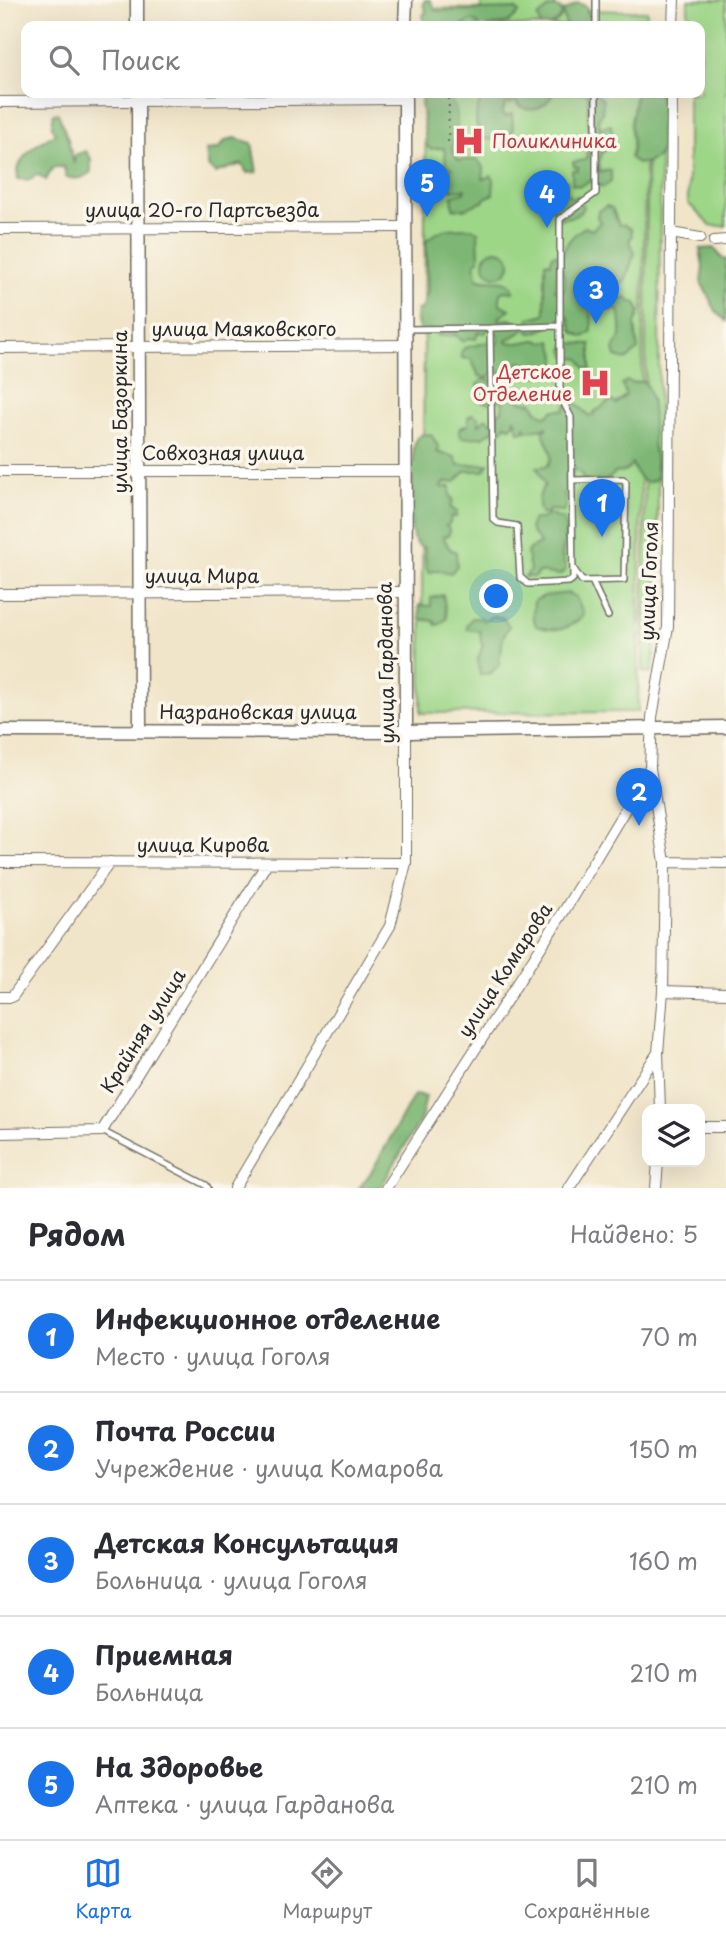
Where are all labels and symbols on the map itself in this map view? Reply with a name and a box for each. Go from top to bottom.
hospital icon: Поликлиника [452,124,486,158]
place label: Поликлиника [492,126,617,154]
pin: 5 [404,159,450,217]
pin: 4 [524,170,570,228]
street label: улица 20-го Партсъезда [85,195,319,223]
pin: 3 [573,266,619,324]
street label: улица Маяковского [151,314,337,342]
street label: улица Базоркина [105,330,133,494]
place label: Детское Отделение [473,357,572,407]
hospital icon: Детское Отделение [578,366,612,400]
street label: Совхозная улица [142,438,304,466]
pin: 1 [579,479,625,537]
street label: улица Гоголя [632,521,664,641]
street label: улица Мира [145,561,259,589]
your location [479,579,513,613]
street label: улица Гарданова [370,582,400,744]
street label: Назрановская улица [159,697,357,725]
pin: 2 [616,768,662,826]
street label: улица Кирова [137,830,269,858]
street label: улица Комарова [450,897,558,1042]
street label: Крайняя улица [93,963,192,1098]

